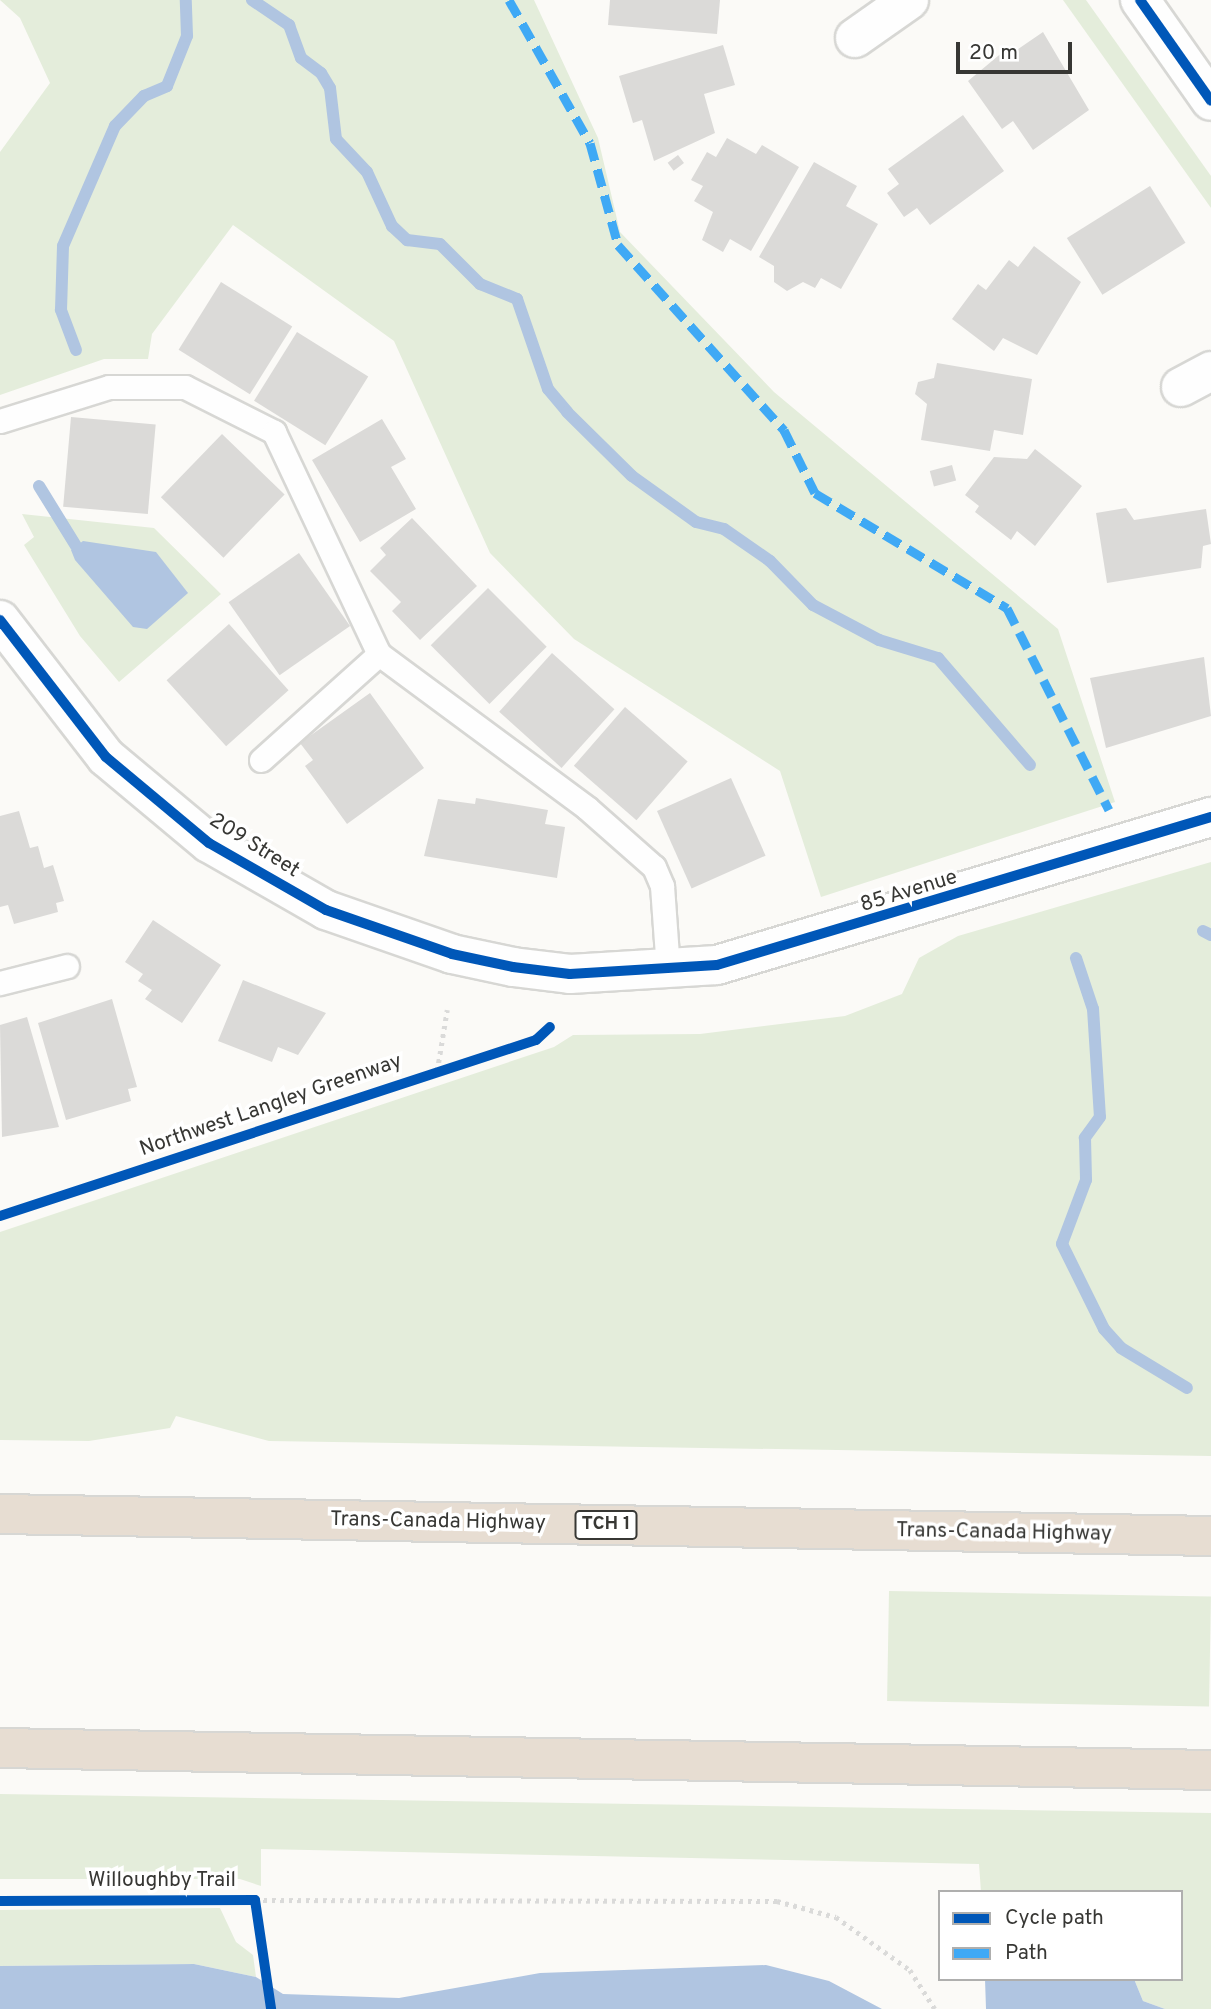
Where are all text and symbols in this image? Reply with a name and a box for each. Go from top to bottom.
scale bar [959,28,1074,72]
text: 20 m [969,40,1018,67]
street label: 209 Street [204,808,304,884]
street label: 85 Avenue [857,865,961,919]
street label: Northwest Langley Greenway [137,1049,405,1163]
street label: Trans-Canada Highway [330,1508,546,1536]
road number: TCH 1 [574,1510,638,1540]
street label: Trans-Canada Highway [896,1519,1112,1547]
street label: Willoughby Trail [88,1868,236,1894]
legend [938,1890,1183,1981]
text: Cycle path [1005,1905,1104,1932]
text: Path [1005,1940,1048,1967]

